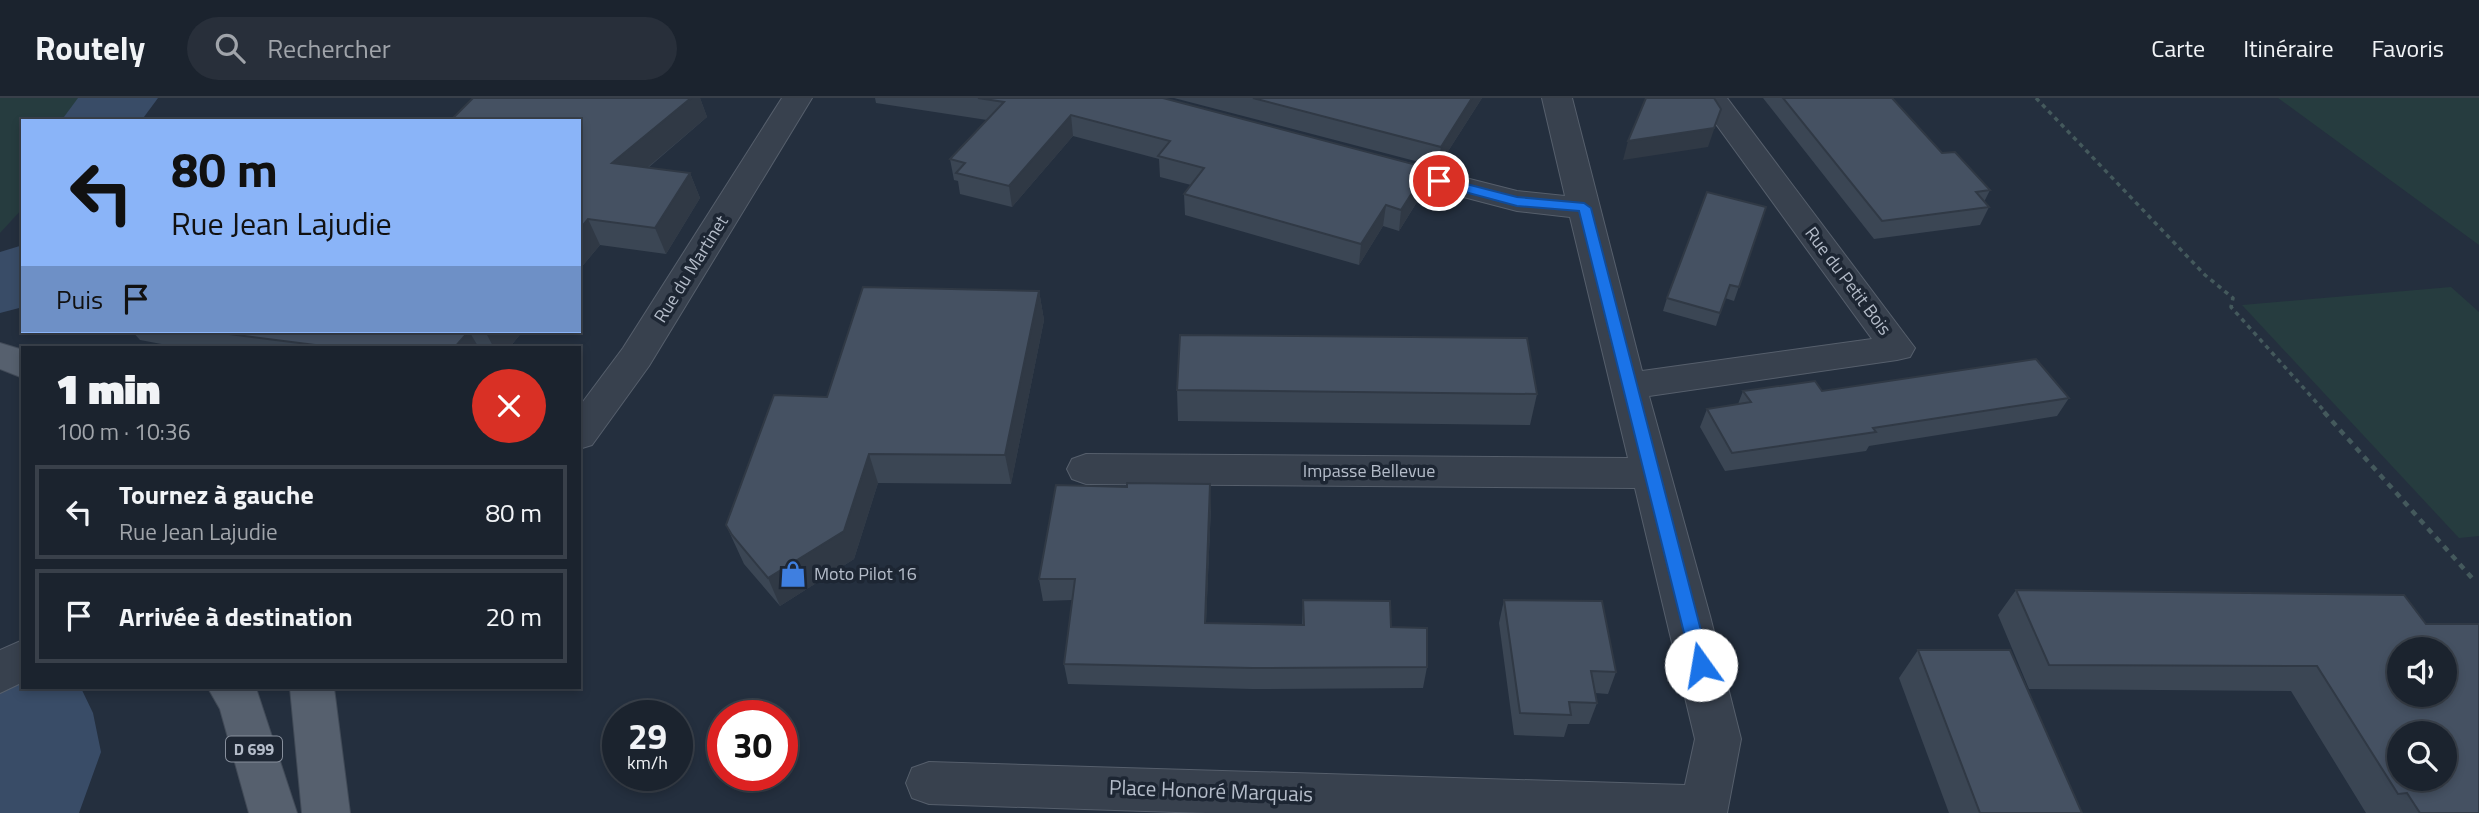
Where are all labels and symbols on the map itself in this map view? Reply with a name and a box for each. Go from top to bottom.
pin [1409,151,1469,211]
street label: Rue du Martinet [647,209,735,328]
street label: Rue du Petit Bois [1799,221,1898,341]
street label: Impasse Bellevue [1303,457,1435,484]
shop icon: Moto Pilot 16 [778,559,808,589]
place label: Moto Pilot 16 [814,560,917,587]
position arrow [1664,628,1738,702]
speed limit sign: 30 [707,700,798,791]
road number: D 699 [226,736,282,762]
street label: Place Honoré Marquais [1108,770,1314,810]

